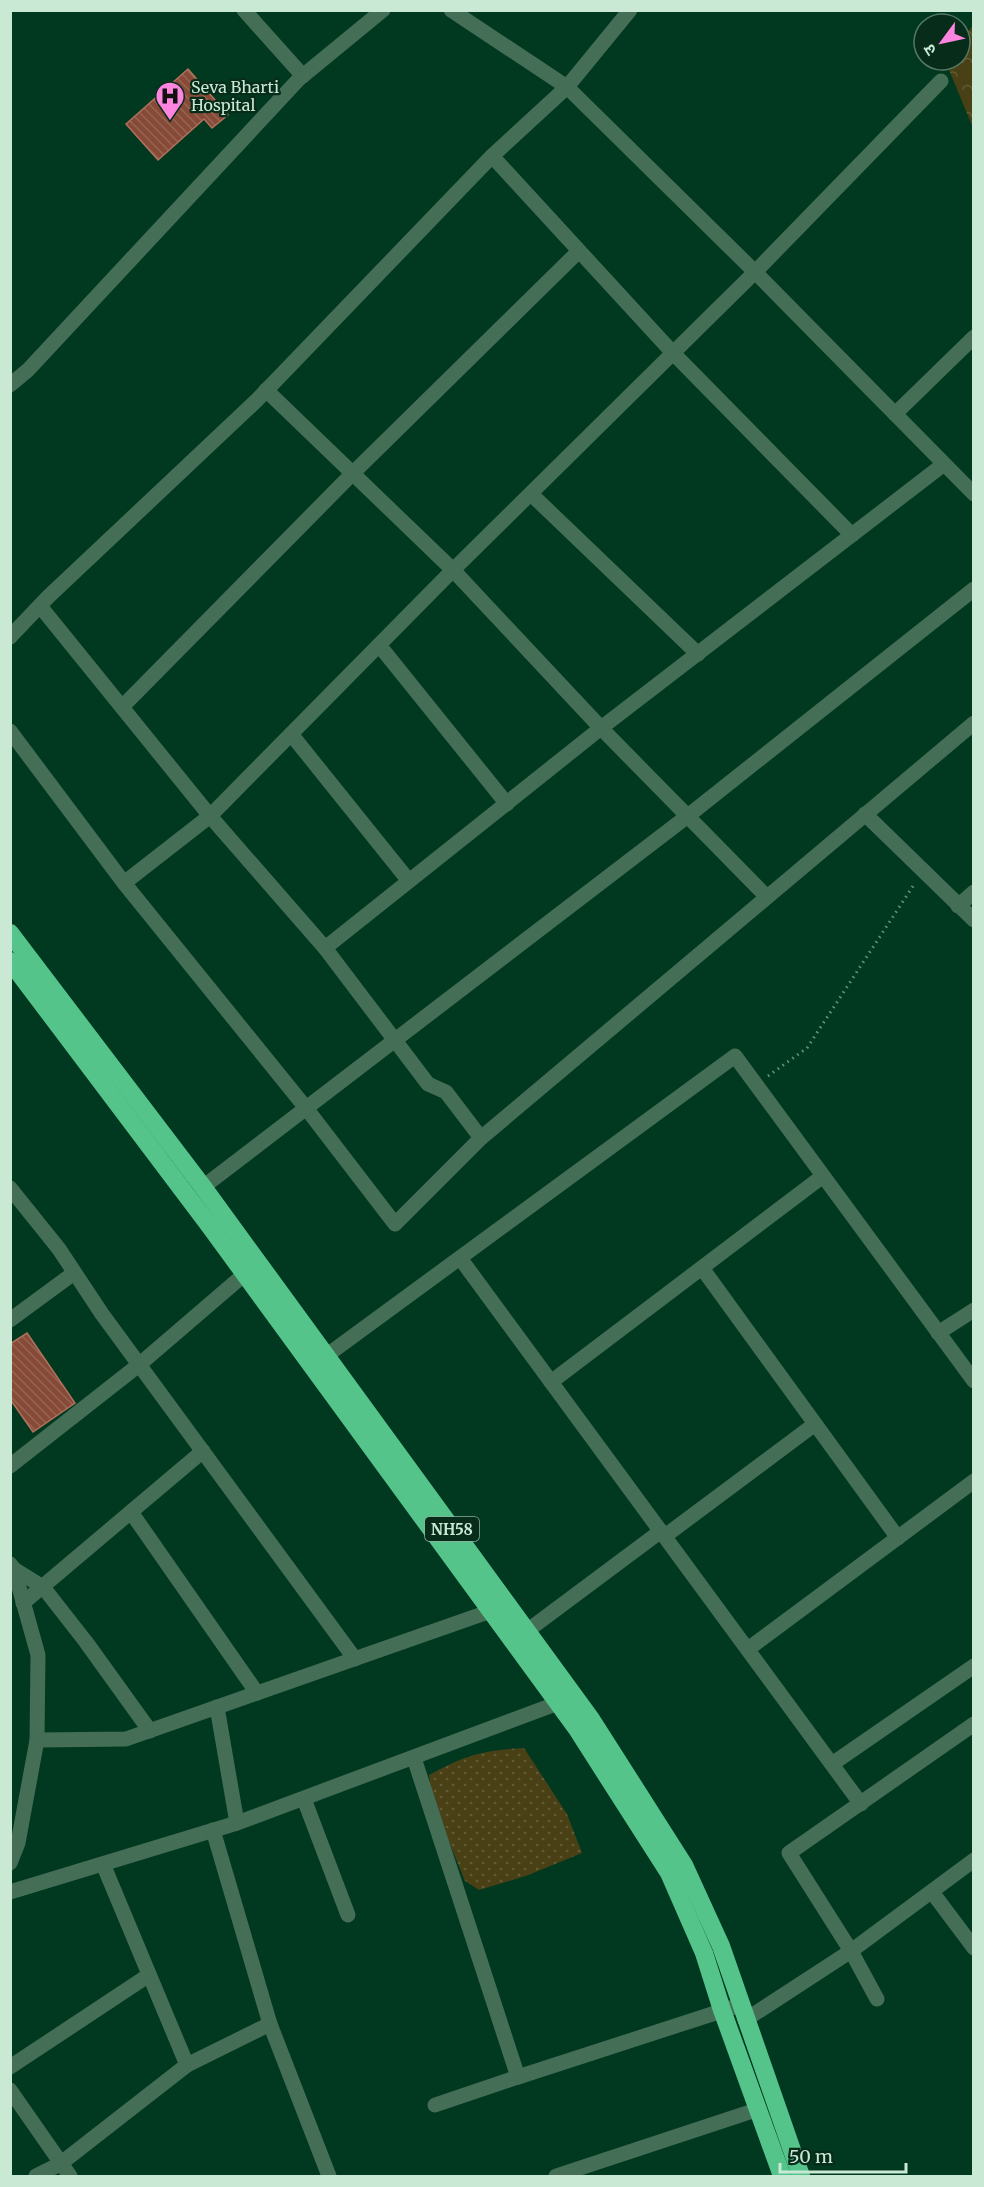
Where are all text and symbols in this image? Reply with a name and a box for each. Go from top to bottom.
north arrow [912,12,972,72]
text: उ [918,40,940,60]
place label: Seva Bharti Hospital [191,77,279,115]
hospital icon: Seva Bharti Hospital [154,80,186,122]
road number: NH58 [425,1517,479,1541]
scale bar [780,2136,906,2174]
text: 50 m [789,2145,833,2168]

